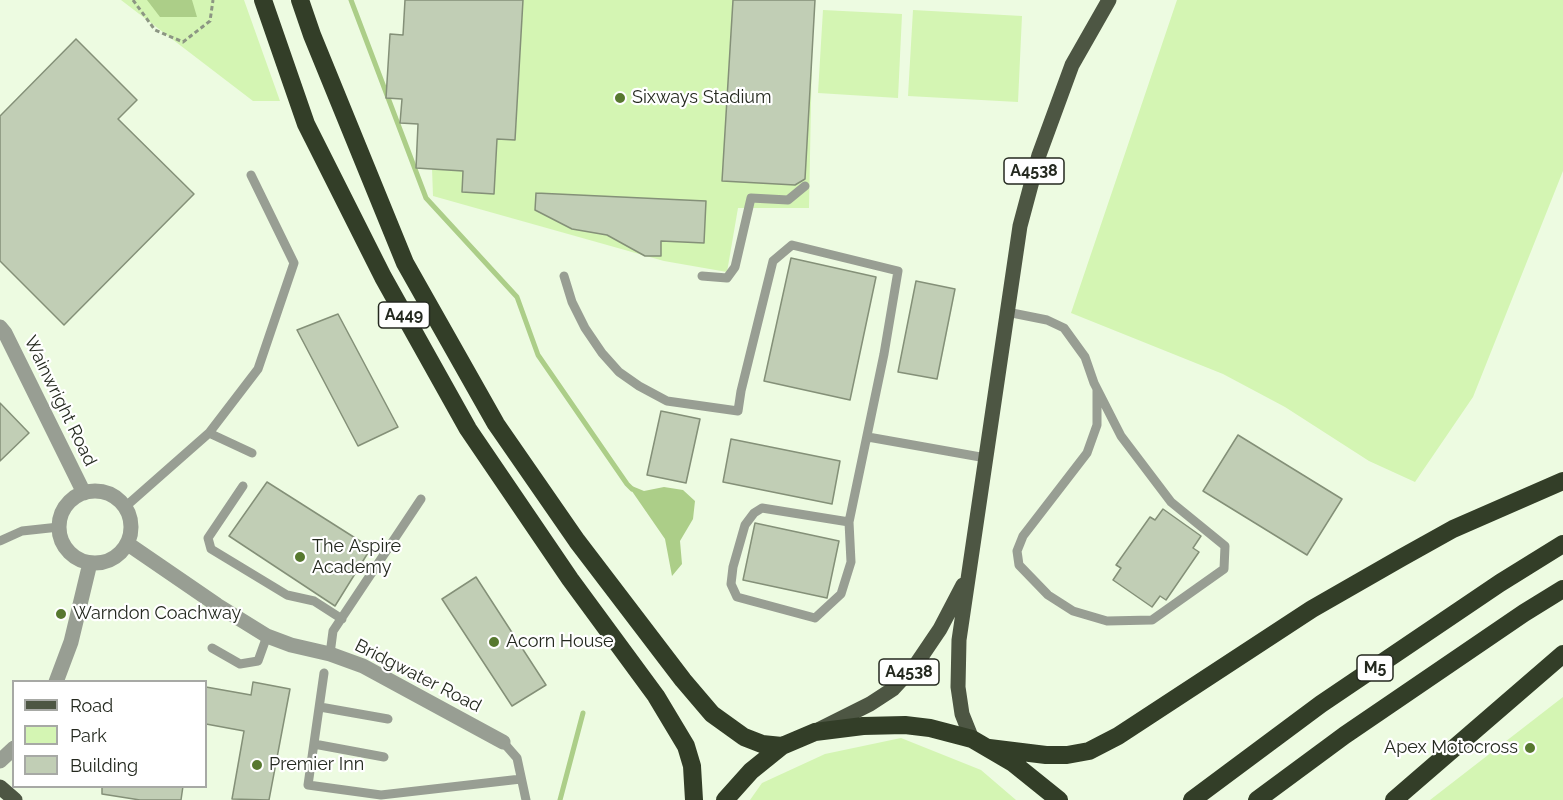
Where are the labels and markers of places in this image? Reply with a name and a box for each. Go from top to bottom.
place label: Sixways Stadium [632,87,772,109]
marker: Sixways Stadium [613,91,627,105]
place label: The Aspire Academy [312,536,401,578]
marker: The Aspire Academy [293,550,307,564]
place label: Warndon Coachway [73,603,241,625]
marker: Warndon Coachway [54,607,68,621]
place label: Acorn House [506,631,614,653]
marker: Acorn House [487,635,501,649]
place label: Apex Motocross [1384,737,1518,759]
marker: Apex Motocross [1523,741,1537,755]
place label: Premier Inn [269,754,364,776]
marker: Premier Inn [250,758,264,772]

